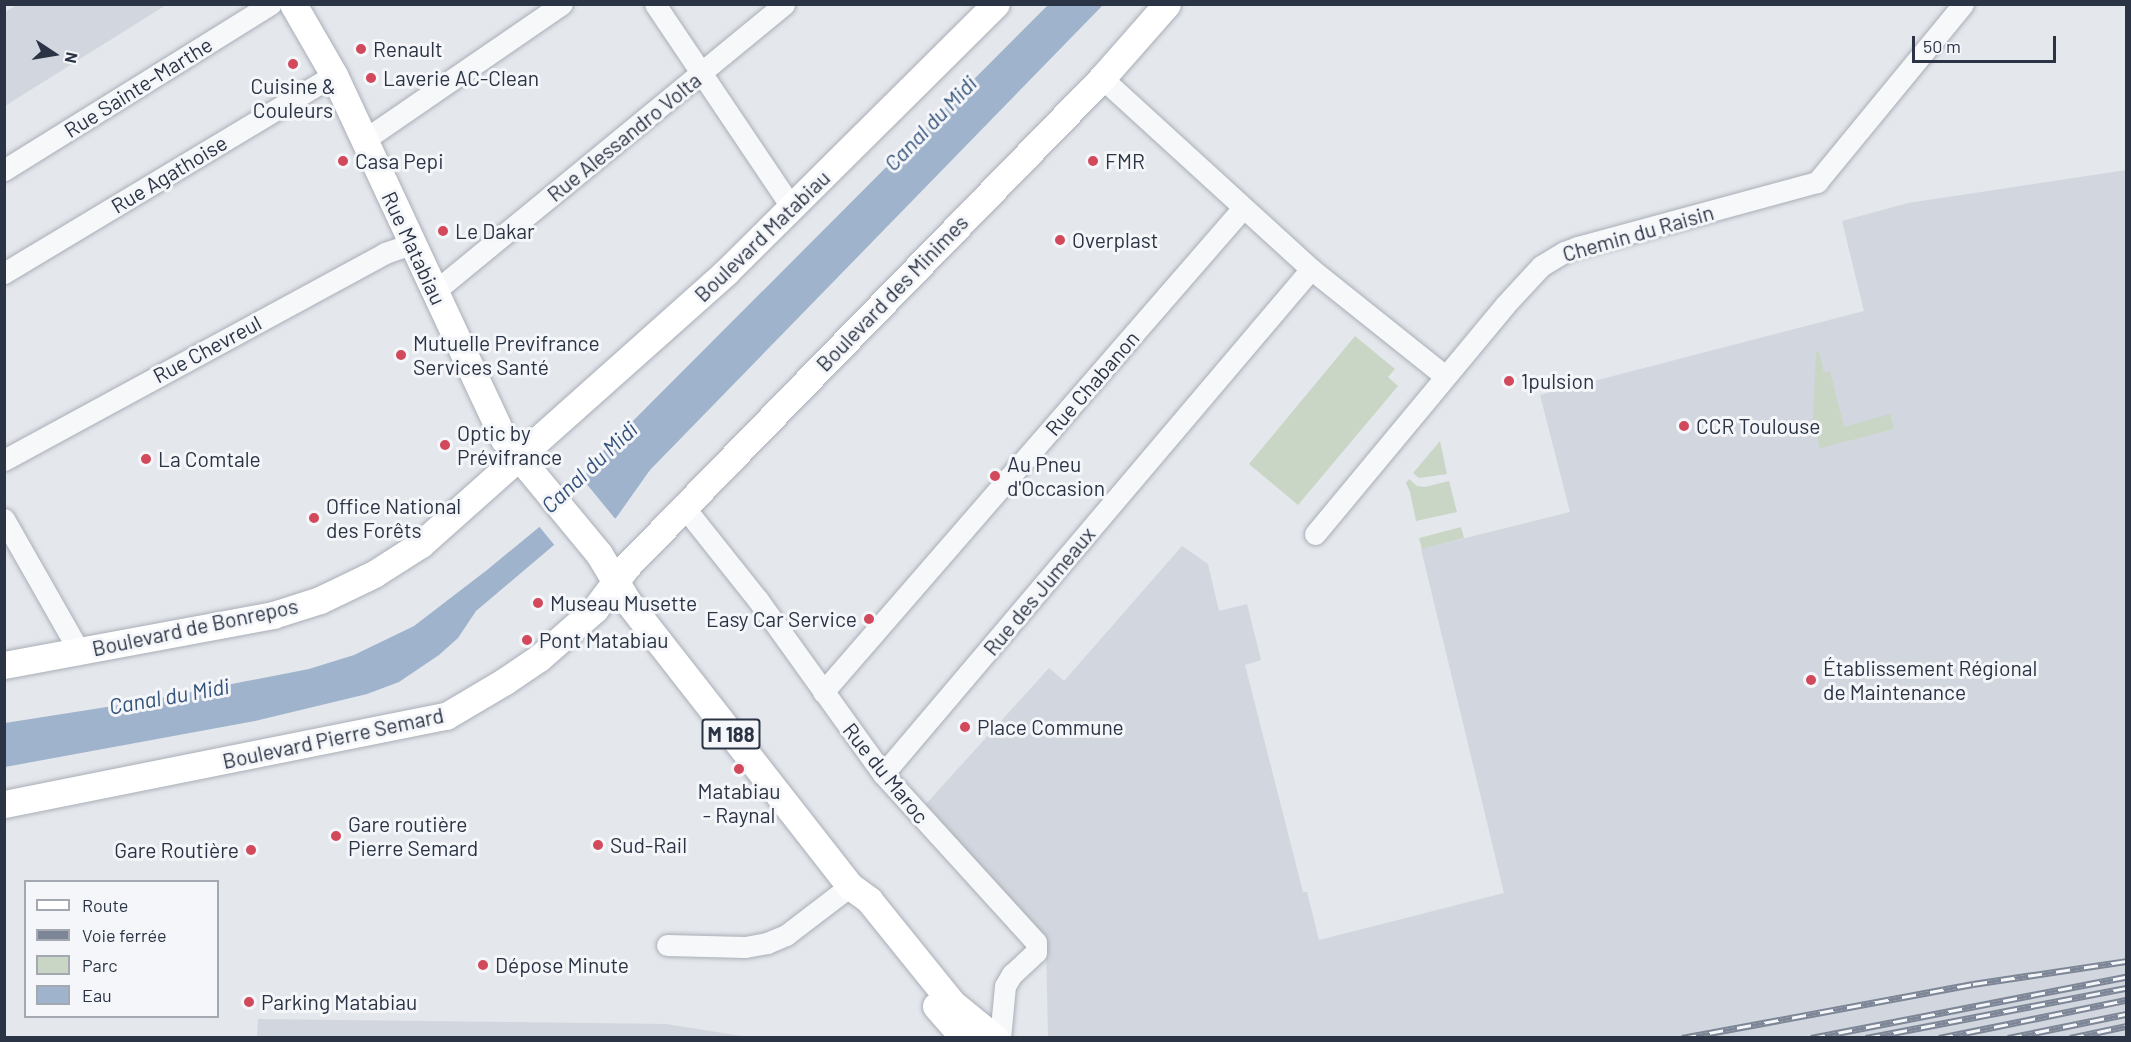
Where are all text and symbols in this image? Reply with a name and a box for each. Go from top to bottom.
north arrow [24,24,84,84]
scale bar [1915,24,2059,62]
street label: Rue Sainte-Marthe [59,31,217,143]
text: 50 m [1923,35,1961,57]
place label: Renault [373,36,443,62]
marker: Renault [354,42,368,56]
text: N [62,51,82,65]
marker: Cuisine & Couleurs [286,57,300,71]
place label: Laverie AC-Clean [383,65,539,91]
street label: Rue Alessandro Volta [542,67,706,207]
water label: Canal du Midi [878,70,982,176]
marker: Laverie AC-Clean [364,71,378,85]
place label: Cuisine & Couleurs [250,73,336,123]
street label: Rue Agathoise [107,130,231,218]
place label: Casa Pepi [355,148,444,174]
place label: FMR [1105,148,1145,174]
marker: Casa Pepi [336,154,350,168]
marker: FMR [1086,154,1100,168]
street label: Boulevard Matabiau [689,165,835,307]
street label: Rue Matabiau [377,187,451,309]
street label: Chemin du Raisin [1560,199,1716,267]
street label: Boulevard des Minimes [811,210,973,376]
place label: Le Dakar [455,218,535,244]
marker: Le Dakar [436,224,450,238]
place label: Overplast [1072,227,1158,253]
marker: Overplast [1053,233,1067,247]
street label: Rue Chevreul [148,310,266,388]
street label: Rue Chabanon [1040,326,1144,440]
place label: Mutuelle Previfrance Services Santé [413,330,600,380]
marker: Mutuelle Previfrance Services Santé [394,348,408,362]
place label: 1pulsion [1521,368,1594,394]
marker: 1pulsion [1502,374,1516,388]
place label: CCR Toulouse [1696,413,1821,439]
water label: Canal du Midi [535,416,643,518]
marker: CCR Toulouse [1677,419,1691,433]
place label: Optic by Prévifrance [457,420,562,470]
marker: Optic by Prévifrance [438,438,452,452]
place label: La Comtale [158,446,261,472]
place label: Au Pneu d'Occasion [1007,451,1105,501]
marker: La Comtale [139,452,153,466]
marker: Au Pneu d'Occasion [988,469,1002,483]
place label: Office National des Forêts [326,493,461,543]
marker: Office National des Forêts [307,511,321,525]
street label: Rue des Jumeaux [978,522,1100,660]
place label: Museau Musette [550,590,697,616]
street label: Boulevard de Bonrepos [90,593,300,661]
marker: Museau Musette [531,596,545,610]
place label: Easy Car Service [706,606,857,632]
marker: Easy Car Service [862,612,876,626]
place label: Pont Matabiau [539,627,669,653]
marker: Pont Matabiau [520,633,534,647]
place label: Établissement Régional de Maintenance [1823,655,2037,705]
water label: Canal du Midi [107,672,231,720]
marker: Établissement Régional de Maintenance [1804,673,1818,687]
street label: Boulevard Pierre Semard [220,702,446,774]
place label: Place Commune [977,714,1124,740]
road number: M 188 [701,717,761,751]
street label: Rue du Maroc [838,718,934,828]
marker: Place Commune [958,720,972,734]
marker: Matabiau - Raynal [732,762,746,776]
place label: Matabiau - Raynal [698,778,780,828]
place label: Gare routière Pierre Semard [348,811,478,861]
marker: Gare routière Pierre Semard [329,829,343,843]
place label: Sud-Rail [610,832,687,858]
place label: Gare Routière [114,837,239,863]
marker: Sud-Rail [591,838,605,852]
marker: Gare Routière [244,843,258,857]
legend [24,880,219,1018]
text: Route [82,894,128,916]
text: Voie ferrée [82,924,167,946]
place label: Dépose Minute [495,952,629,978]
text: Parc [82,954,118,976]
marker: Dépose Minute [476,958,490,972]
text: Eau [82,984,112,1006]
place label: Parking Matabiau [261,989,417,1015]
marker: Parking Matabiau [242,995,256,1009]

